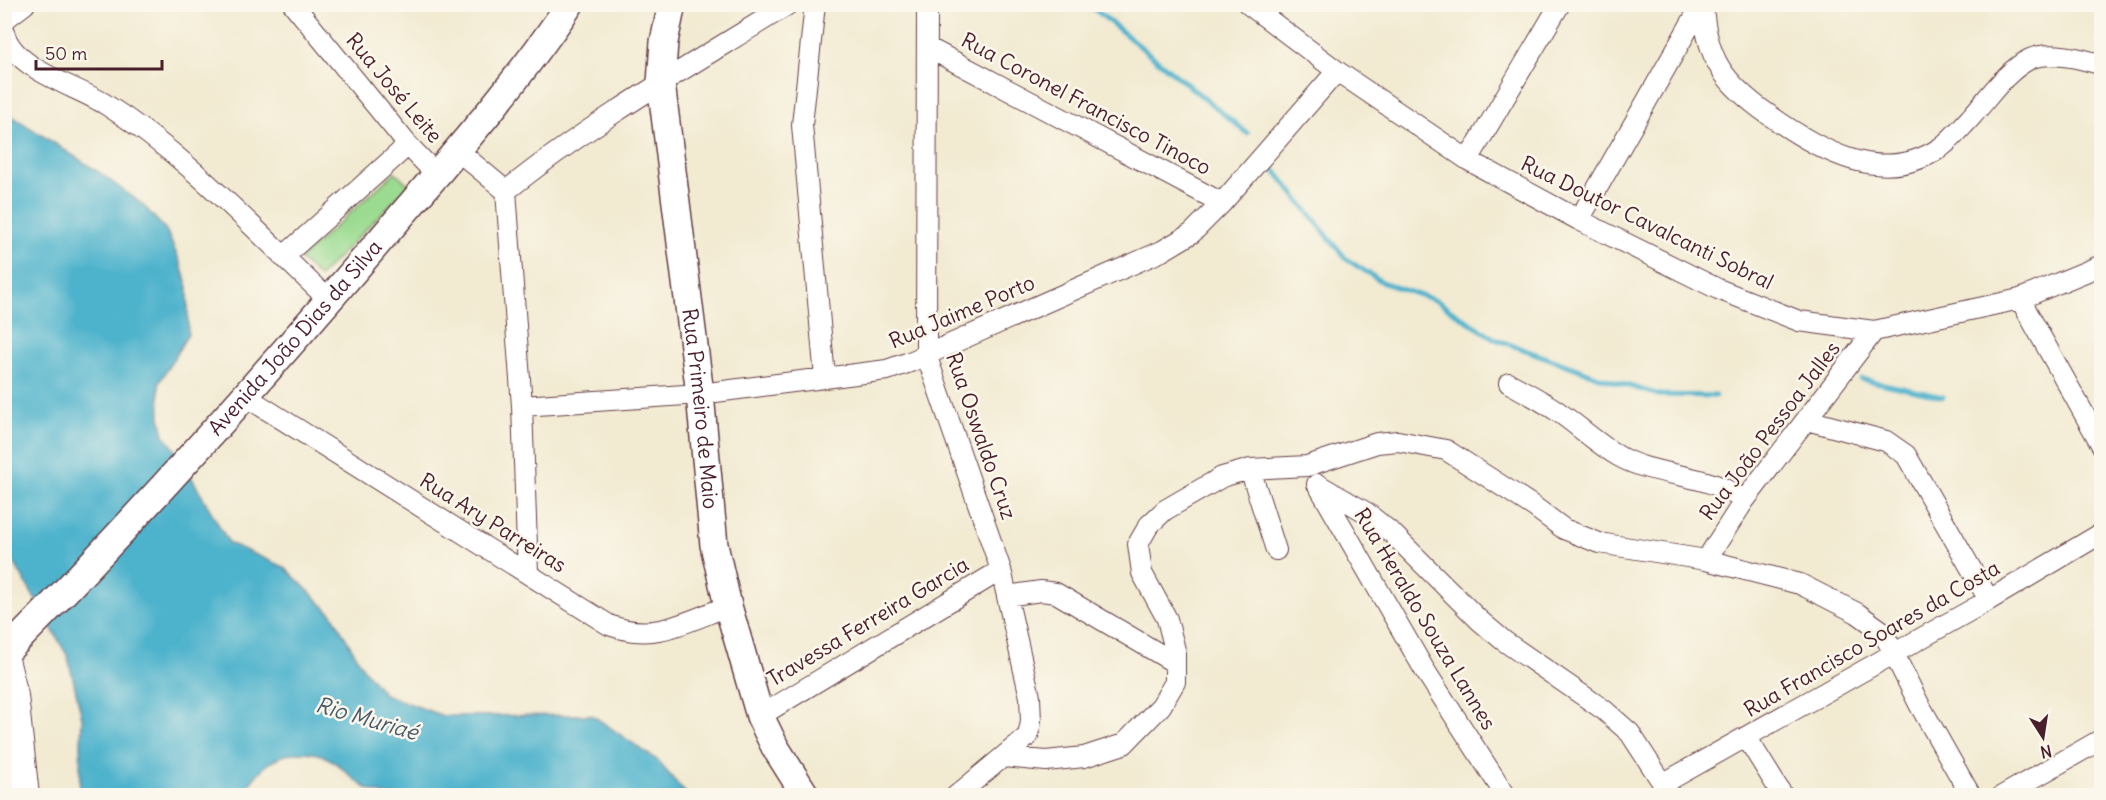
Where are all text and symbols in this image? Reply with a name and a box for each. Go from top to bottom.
street label: Rua Coronel Francisco Tinoco [957,26,1216,181]
street label: Rua José Leite [340,27,448,148]
scale bar [36,33,162,71]
text: 50 m [45,42,87,65]
street label: Rua Doutor Cavalcanti Sobral [1517,150,1778,296]
street label: Avenida João Dias da Silva [202,234,388,441]
street label: Rua Jaime Porto [885,269,1039,354]
street label: Rua Primeiro de Maio [676,307,725,510]
street label: Rua João Pessoa Jalles [1693,336,1846,526]
street label: Rua Oswaldo Cruz [940,349,1023,523]
street label: Rua Ary Parreiras [415,467,572,579]
street label: Rua Heraldo Souza Lannes [1348,503,1502,735]
street label: Travessa Ferreira Garcia [762,551,973,692]
street label: Rua Francisco Soares da Costa [1739,554,2004,723]
water label: Rio Muriaé [313,690,424,747]
north arrow [2013,707,2073,767]
text: N [2039,741,2054,763]

